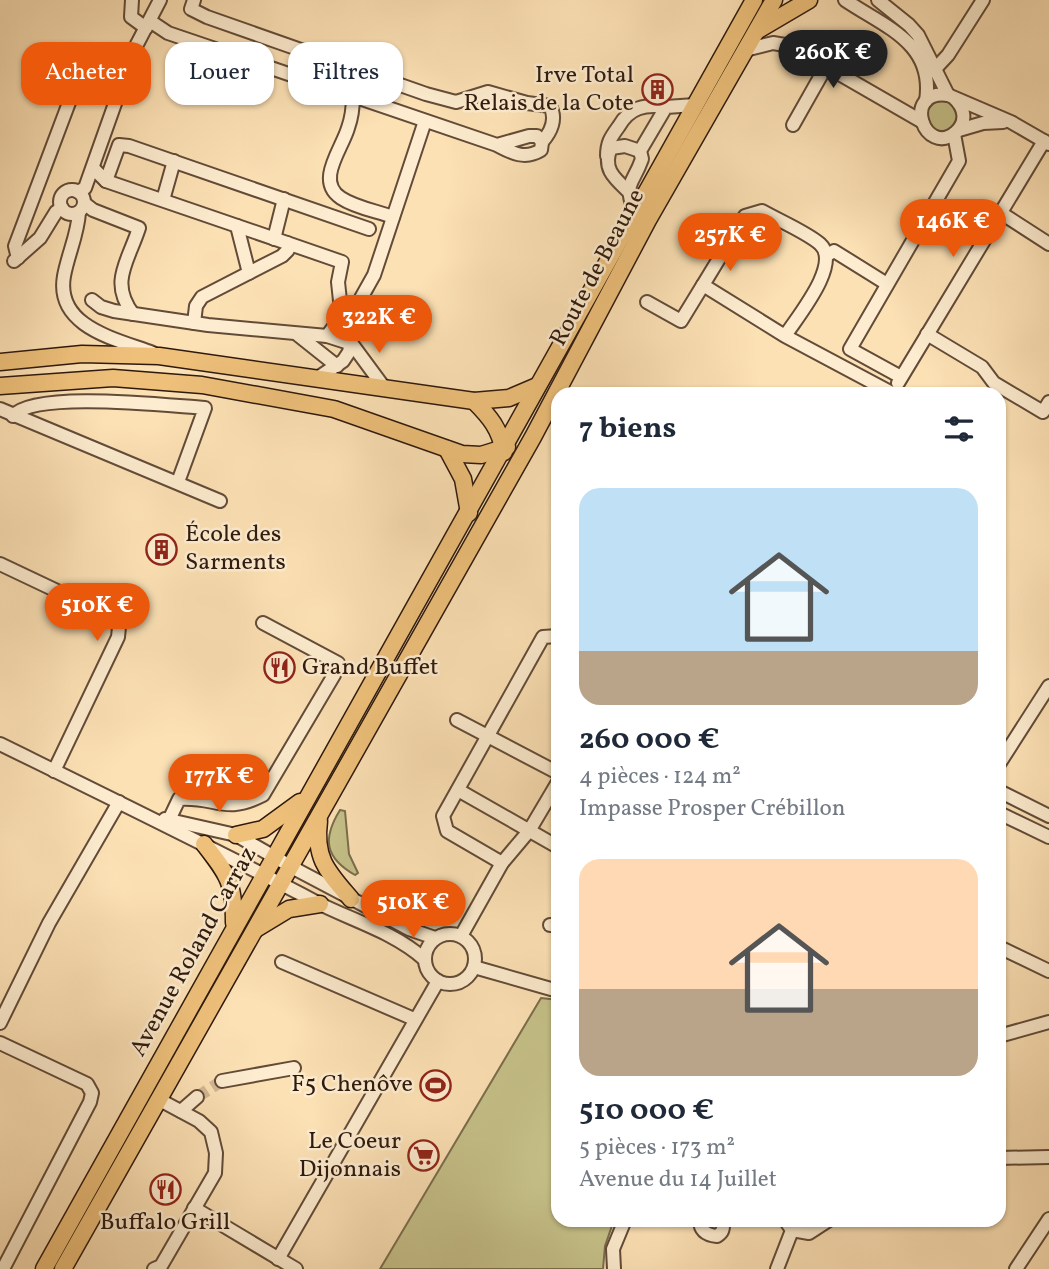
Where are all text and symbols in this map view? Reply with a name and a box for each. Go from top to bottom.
pin: 260K € [776,31,890,90]
text: 260K € [795,37,871,69]
chip: Acheter [21,42,151,105]
chip: Louer [165,42,274,105]
chip: Filtres [288,42,403,105]
place label: Irve Total Relais de la Cote [464,59,634,121]
building icon: Irve Total Relais de la Cote [640,73,674,107]
street label: Route de Beaune [542,183,654,353]
pin: 146K € [896,200,1010,259]
text: 146K € [916,206,990,238]
pin: 257K € [673,214,787,273]
text: 257K € [694,220,766,252]
pin: 322K € [322,296,436,355]
text: 322K € [342,302,416,334]
text: 7 biens [579,408,676,450]
icon: filters [940,410,978,448]
place label: École des Sarments [185,518,286,580]
building icon: École des Sarments [145,532,179,566]
icon: home [716,534,842,660]
pin: 510K € [40,584,154,643]
text: 510K € [61,590,133,622]
restaurant icon: Grand Buffet [262,651,296,685]
place label: Grand Buffet [302,651,438,685]
text: 260 000 € [579,719,720,761]
pin: 177K € [162,754,276,814]
text: 177K € [184,761,254,793]
text: 4 pièces · 124 m² [579,761,741,793]
text: Impasse Prosper Crébillon [579,793,846,825]
street label: Avenue Roland Carraz [122,841,266,1063]
pin: 510K € [356,880,470,940]
text: 510K € [377,887,449,919]
icon: home [716,905,842,1031]
place label: F5 Chenôve [291,1068,413,1102]
sports icon: F5 Chenôve [419,1068,453,1102]
text: 510 000 € [579,1090,714,1132]
place label: Le Coeur Dijonnais [299,1125,401,1187]
text: 5 pièces · 173 m² [579,1132,735,1164]
supermarket icon: Le Coeur Dijonnais [407,1139,441,1173]
text: Avenue du 14 Juillet [579,1164,777,1196]
restaurant icon: Buffalo Grill [148,1172,182,1206]
place label: Buffalo Grill [100,1206,230,1240]

